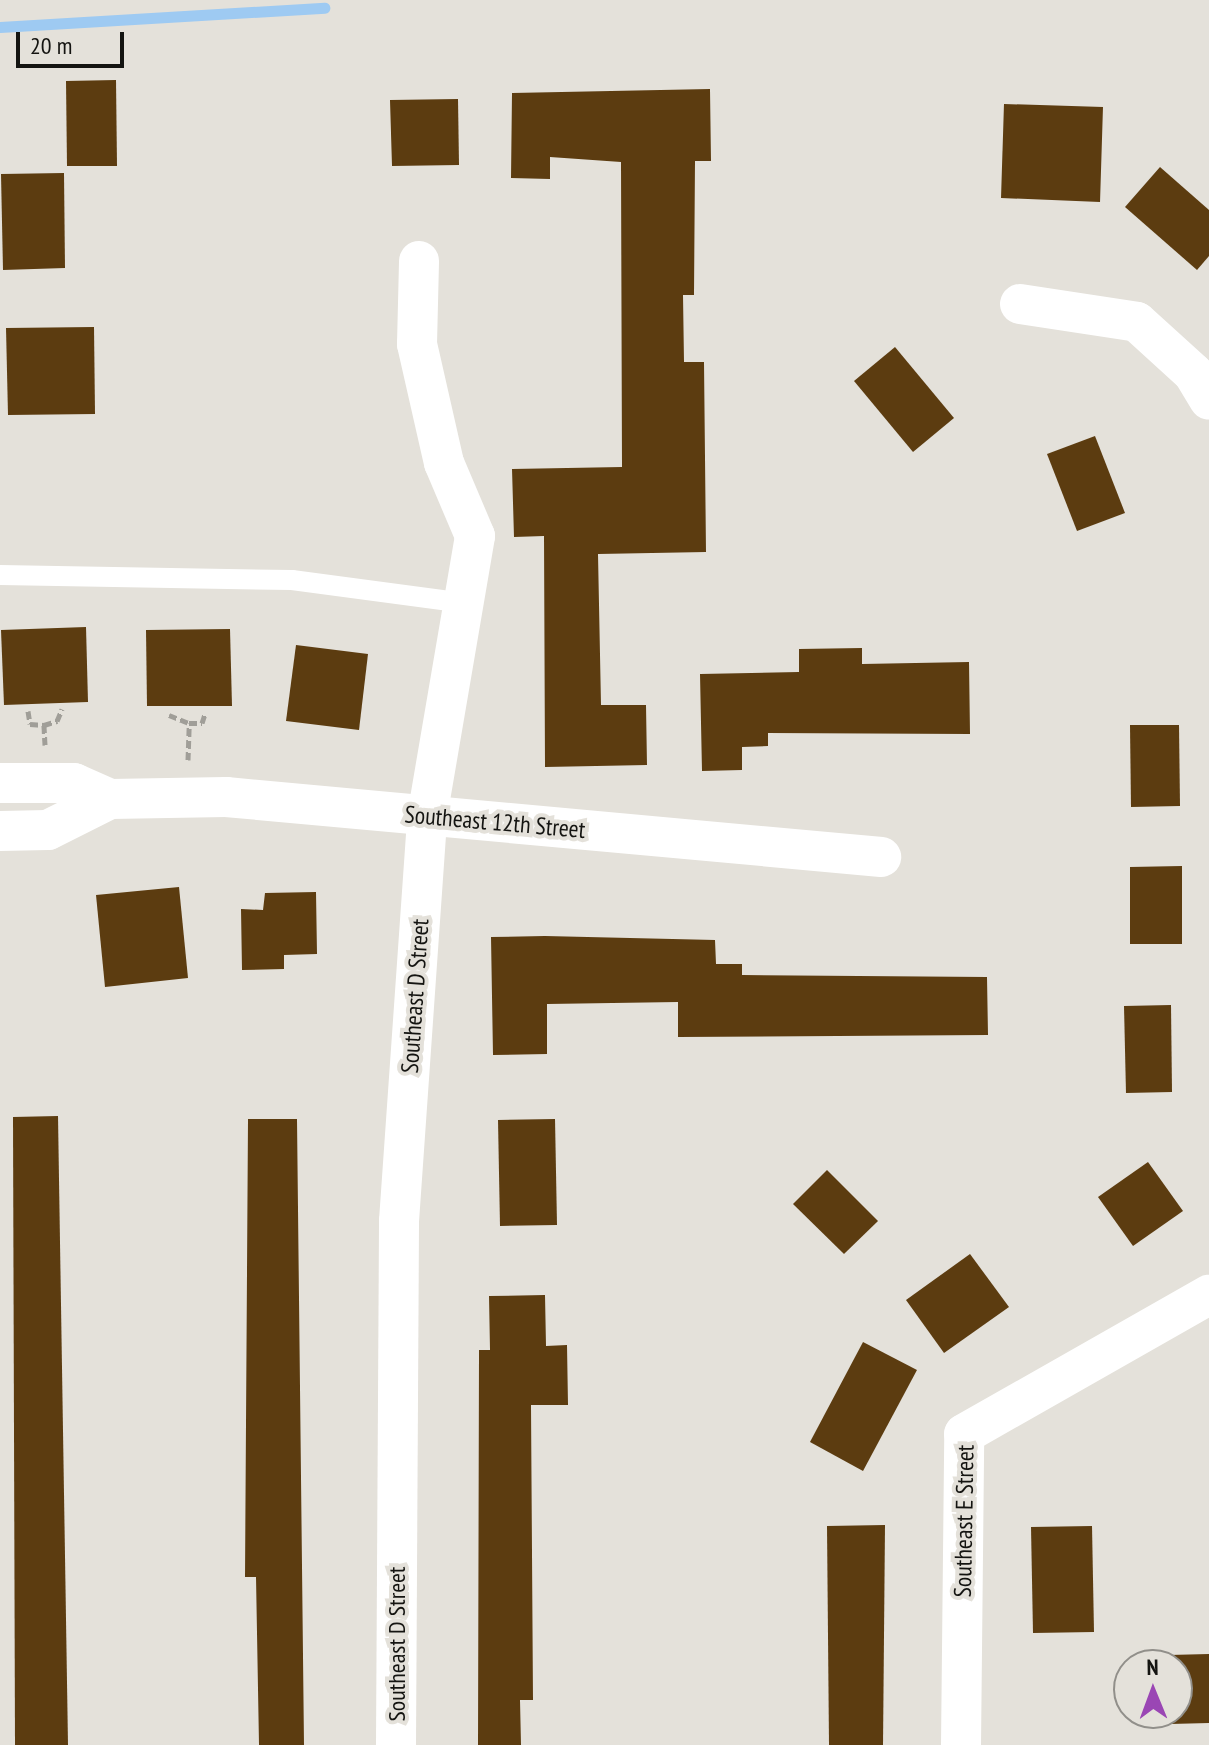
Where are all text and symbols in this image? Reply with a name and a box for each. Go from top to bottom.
scale bar [20,16,128,66]
text: 20 m [30,30,72,61]
street label: Southeast 12th Street [404,800,586,844]
street label: Southeast D Street [395,918,435,1074]
street label: Southeast E Street [948,1444,980,1598]
street label: Southeast D Street [383,1567,411,1721]
north arrow [1113,1649,1193,1729]
text: N [1146,1653,1159,1681]

